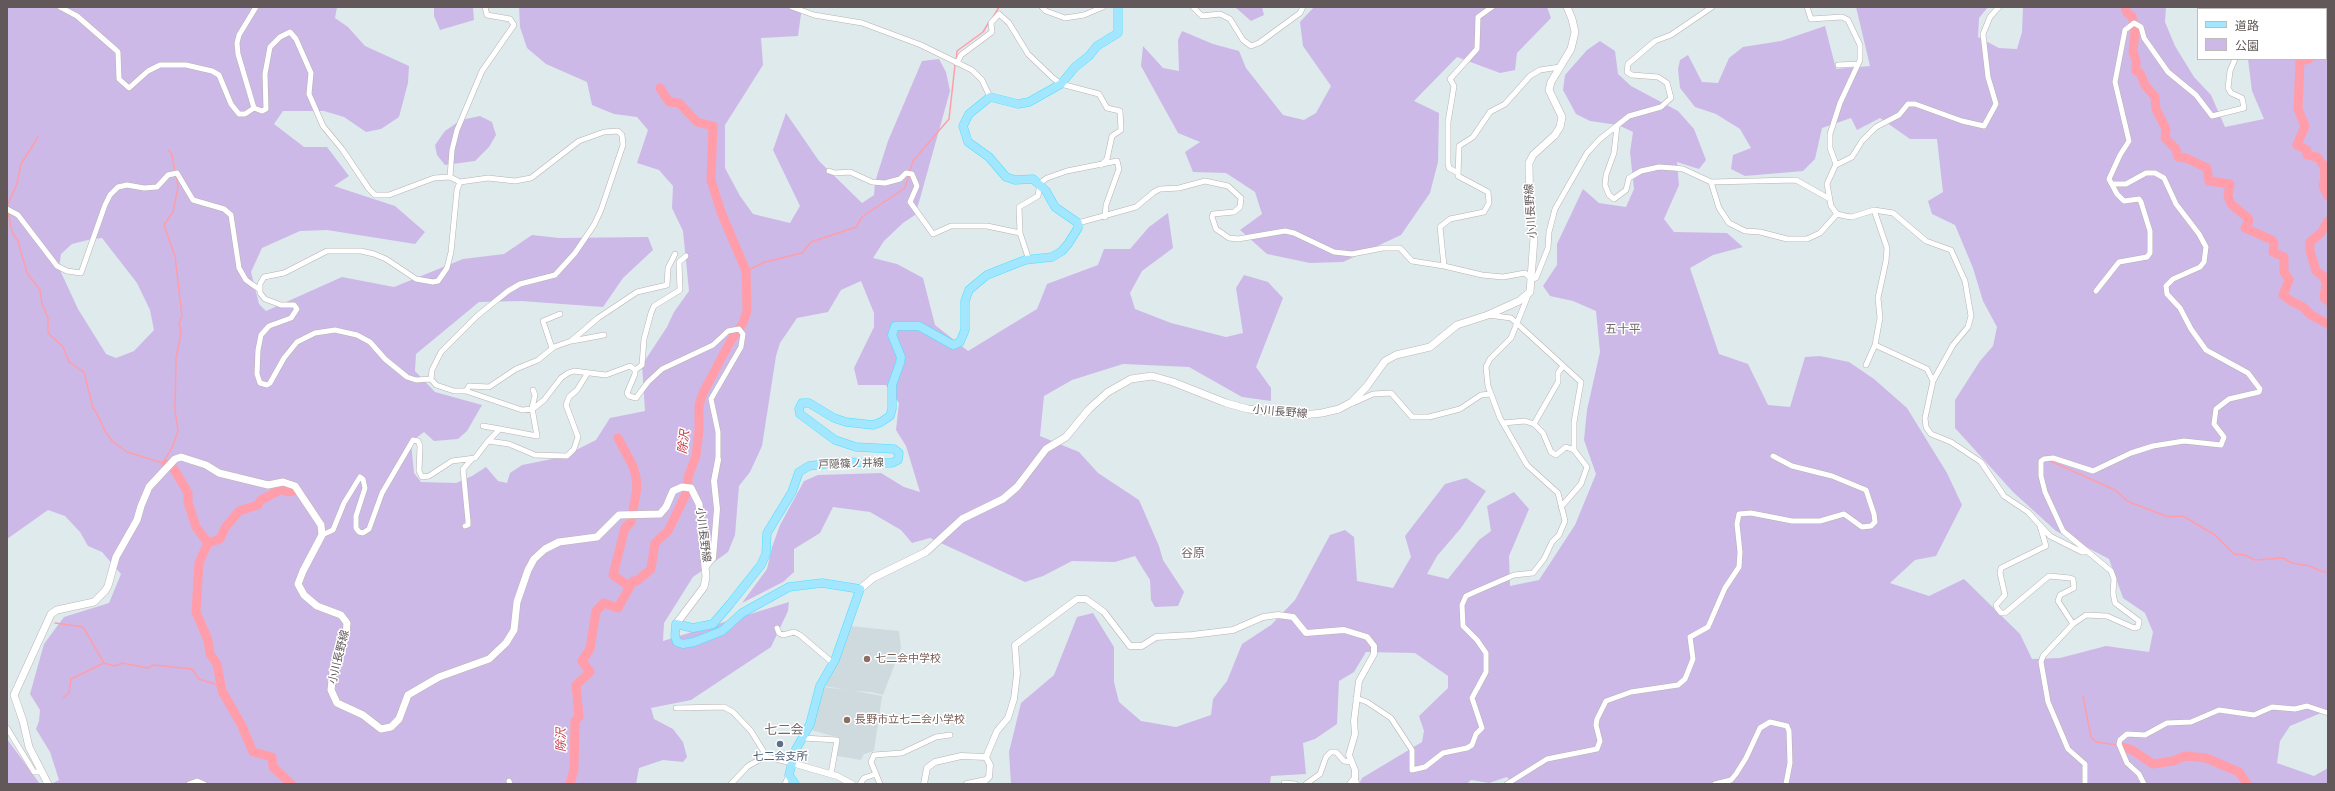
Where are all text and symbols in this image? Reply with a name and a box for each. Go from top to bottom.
legend [2197,8,2327,60]
text: 道路 [2235,18,2259,33]
text: 公園 [2235,38,2259,53]
street label: 小川長野線 [1522,183,1540,239]
district label: 五十平 [1605,323,1641,337]
street label: 小川長野線 [1252,403,1308,421]
water label: 除沢 [675,429,693,455]
street label: 戸隠篠ノ井線 [818,456,884,472]
street label: 小川長野線 [693,507,713,563]
district label: 谷原 [1181,547,1205,561]
street label: 小川長野線 [326,629,352,685]
place label: 七二会中学校 [875,652,941,666]
marker: 七二会中学校 [862,654,872,664]
place label: 長野市立七二会小学校 [855,713,965,727]
marker: 長野市立七二会小学校 [842,715,852,725]
district label: 七二会 [765,722,803,738]
water label: 除沢 [555,728,569,752]
marker: 七二会支所 [775,739,785,749]
place label: 七二会支所 [753,750,807,764]

